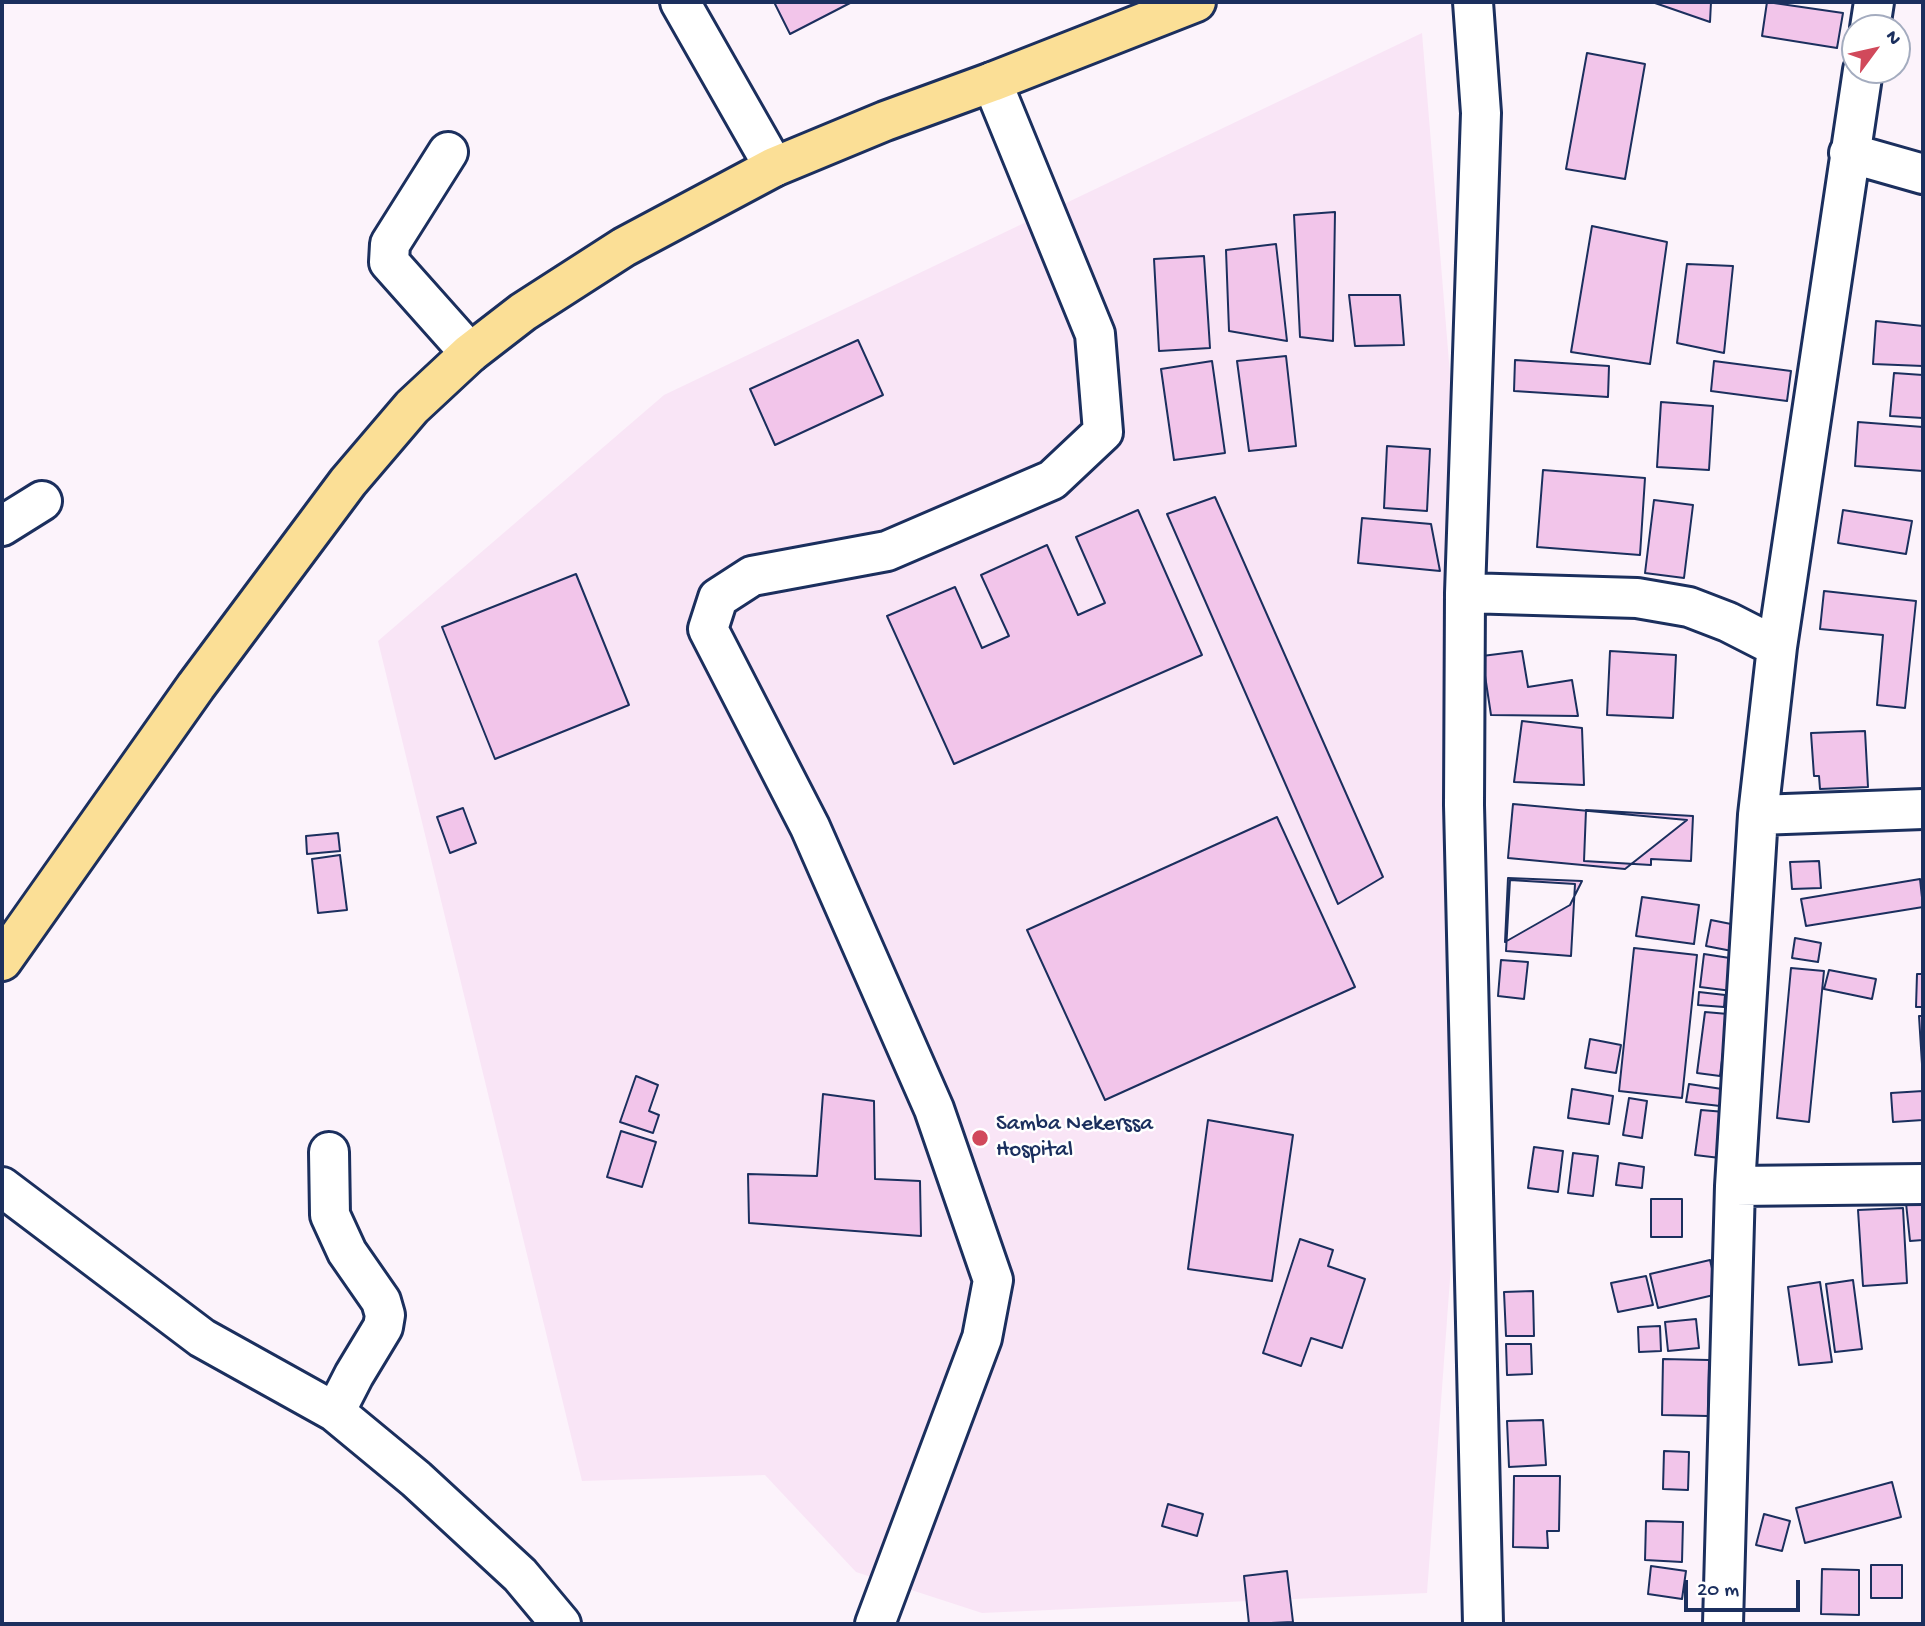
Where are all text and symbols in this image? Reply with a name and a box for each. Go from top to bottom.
north arrow [1841,14,1911,84]
text: N [1879,27,1905,50]
place label: Samba Nekerssa Hospital [996,1111,1153,1165]
marker: Samba Nekerssa Hospital [970,1128,990,1148]
scale bar [1687,1566,1802,1610]
text: 20 m [1697,1579,1739,1604]

